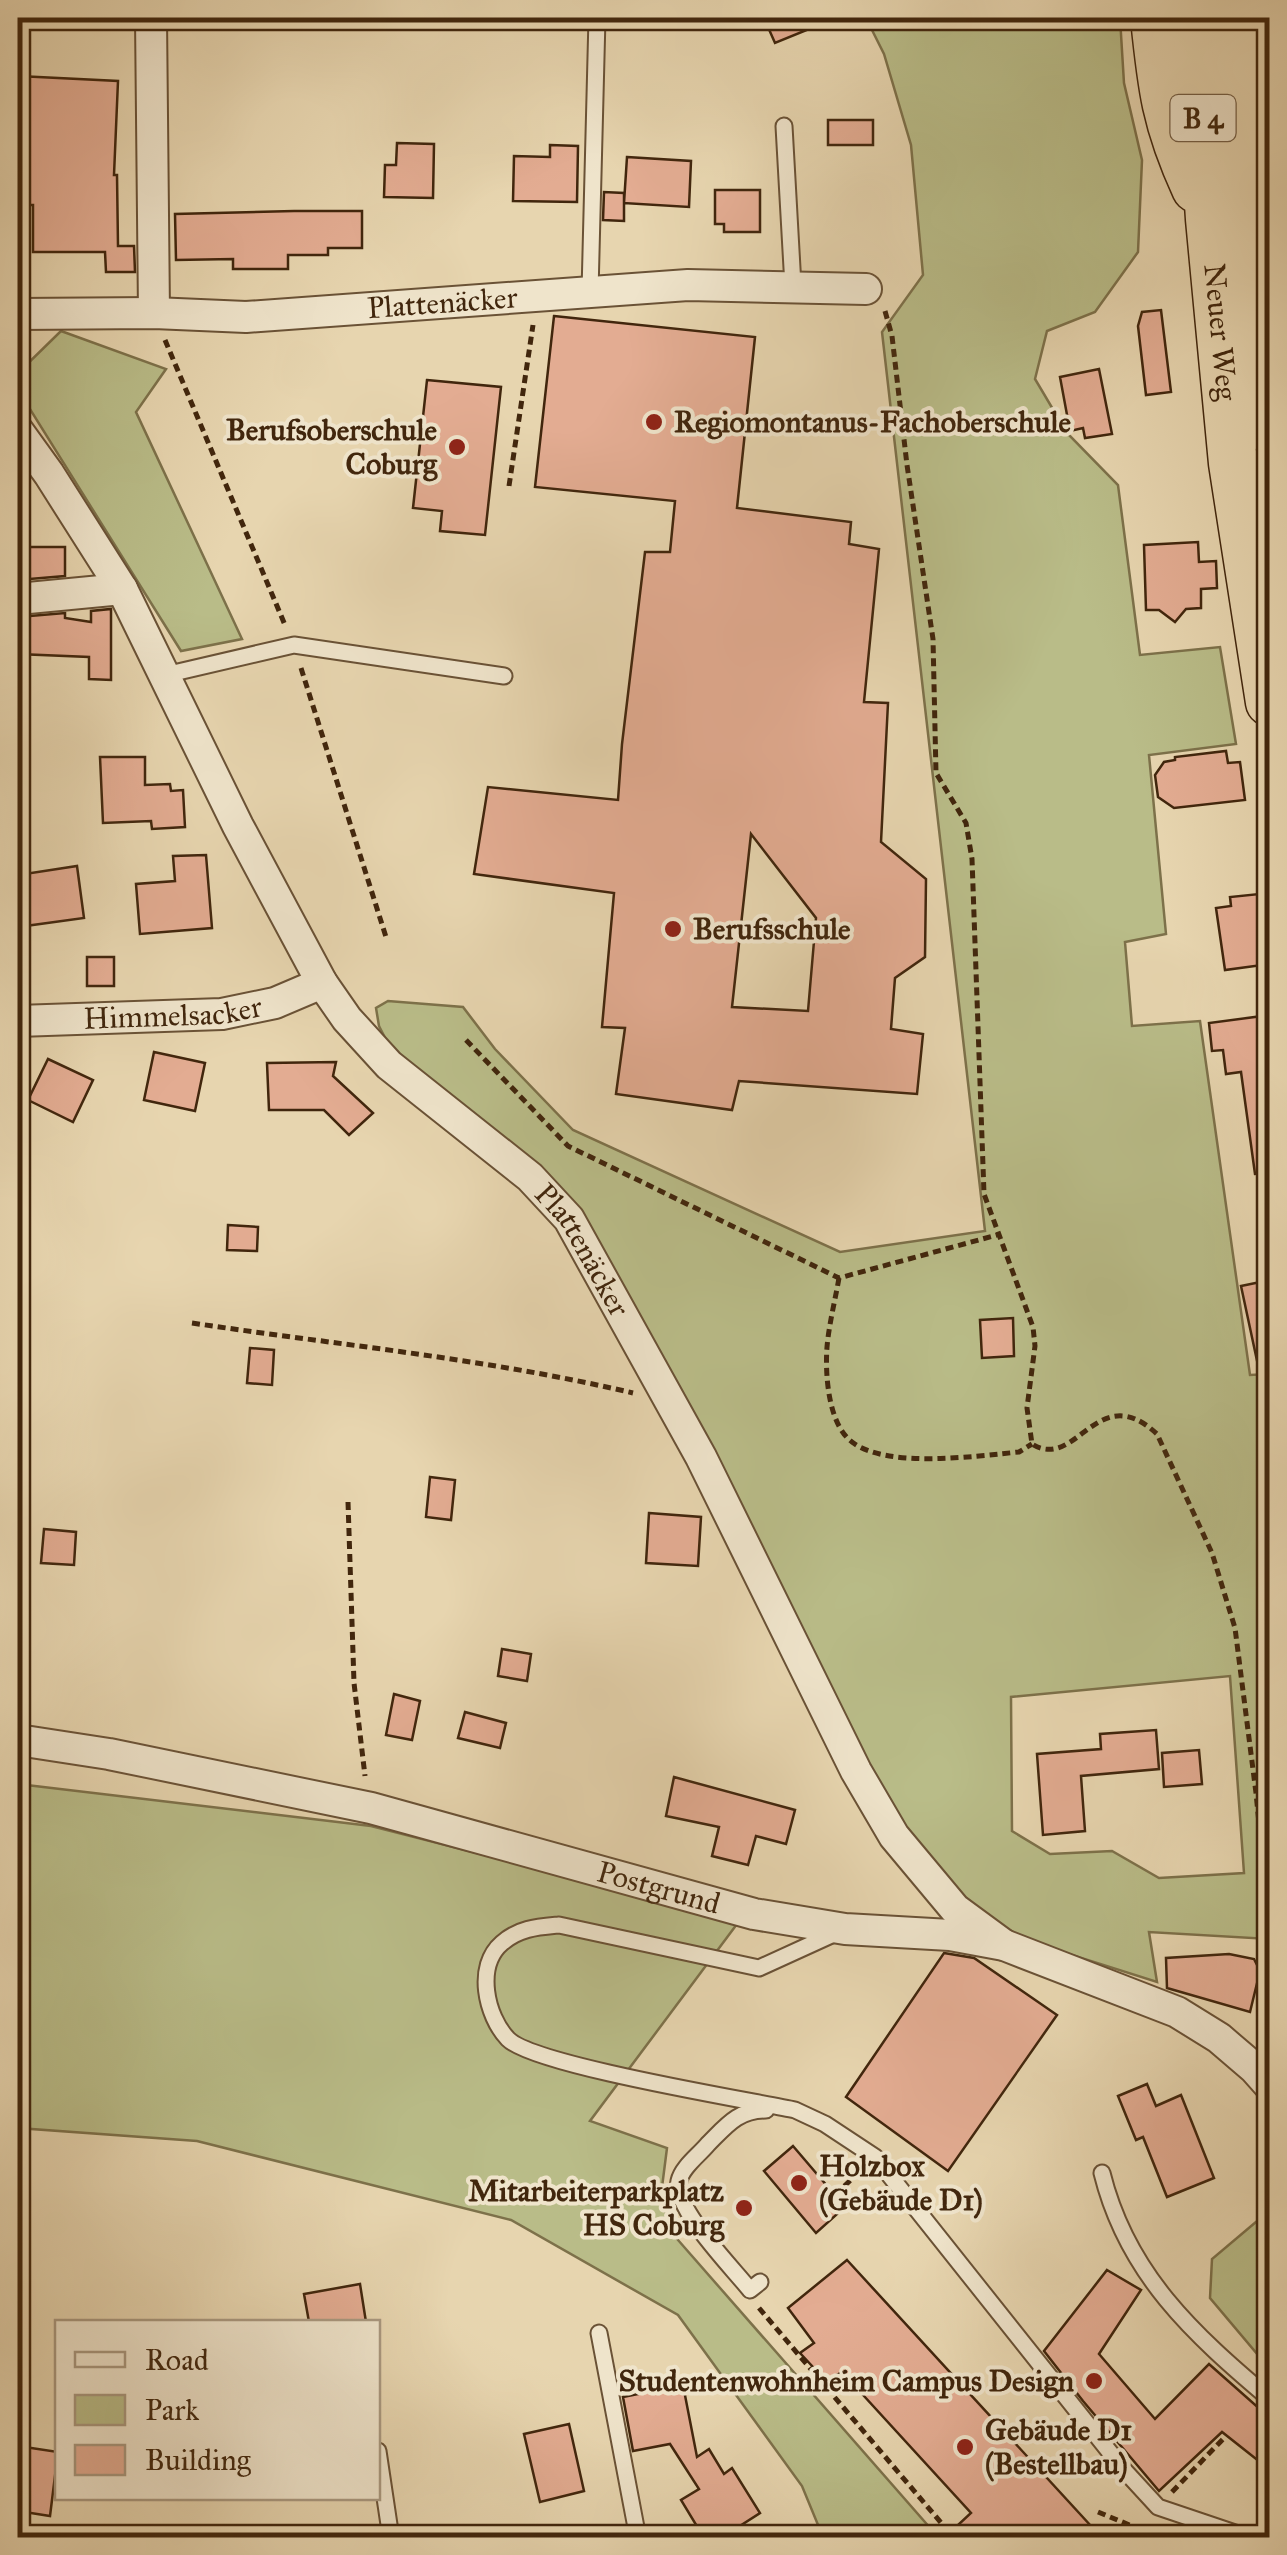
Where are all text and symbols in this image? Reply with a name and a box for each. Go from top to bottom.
road number: B 4 [1170,95,1236,141]
street label: Neuer Weg [1196,262,1245,403]
street label: Plattenäcker [366,279,520,326]
place label: Regiomontanus-Fachoberschule [674,404,1071,440]
marker: Regiomontanus-Fachoberschule [643,411,665,433]
place label: Berufsoberschule Coburg [226,412,438,482]
marker: Berufsoberschule Coburg [446,436,468,458]
place label: Berufsschule [693,911,851,947]
marker: Berufsschule [662,918,684,940]
street label: Himmelsacker [83,988,266,1037]
street label: Plattenäcker [527,1176,638,1323]
street label: Postgrund [593,1853,724,1922]
place label: Holzbox (Gebäude D1) [819,2148,983,2219]
marker: Holzbox (Gebäude D1) [788,2172,810,2194]
place label: Mitarbeiterparkplatz HS Coburg [468,2173,725,2243]
marker: Mitarbeiterparkplatz HS Coburg [733,2197,755,2219]
legend [55,2320,380,2500]
text: Road [145,2342,209,2378]
place label: Studentenwohnheim Campus Design [619,2363,1075,2399]
marker: Studentenwohnheim Campus Design [1083,2370,1105,2392]
text: Park [145,2392,199,2428]
place label: Gebäude D1 (Bestellbau) [985,2412,1132,2483]
marker: Gebäude D1 (Bestellbau) [954,2436,976,2458]
text: Building [145,2442,252,2478]

